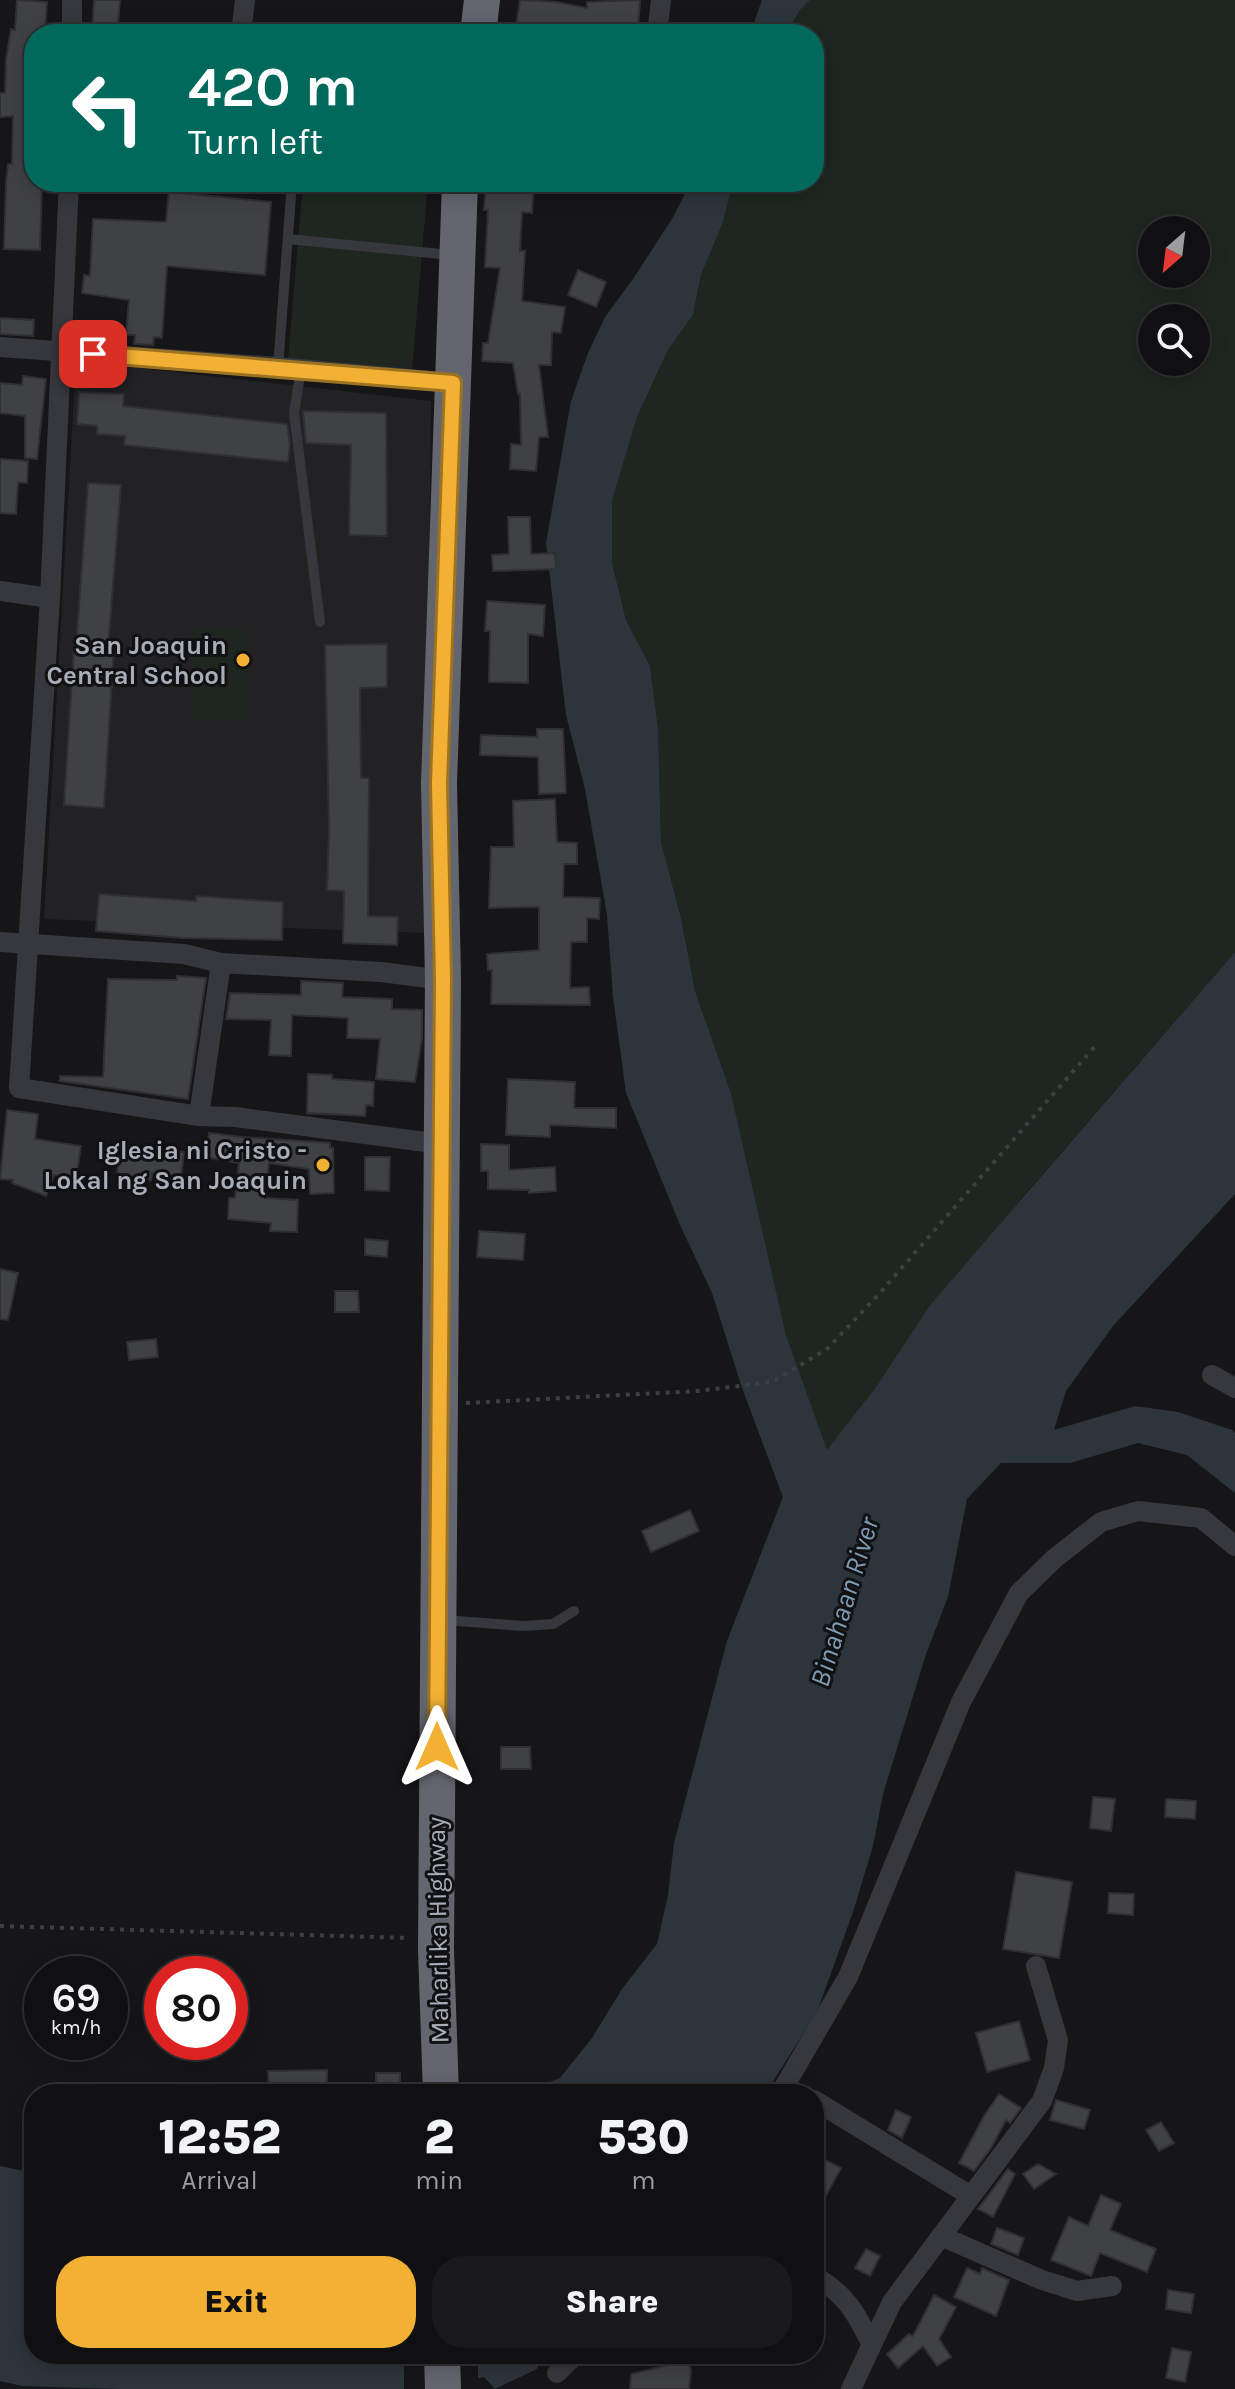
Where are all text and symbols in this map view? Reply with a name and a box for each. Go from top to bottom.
text: 420 m [188,54,358,119]
icon: left [56,56,160,160]
text: Turn left [188,121,323,163]
north arrow [1138,216,1210,288]
map controls [1138,216,1210,376]
button: search [1138,304,1210,376]
pin [59,320,127,388]
icon: arrive [71,332,115,376]
place label: San Joaquin Central School [46,630,227,691]
marker: San Joaquin Central School [234,651,252,669]
place label: Iglesia ni Cristo - Lokal ng San Joaquin [44,1135,307,1196]
marker: Iglesia ni Cristo - Lokal ng San Joaquin [314,1156,332,1174]
water label: Binahaan River [803,1512,886,1691]
position arrow [395,1705,479,1789]
street label: Maharlika Highway [421,1816,455,2044]
speed limit sign: 80 [144,1956,248,2060]
text: 69 [52,1974,100,2021]
text: km/h [51,2016,101,2039]
text: 12:52 [158,2109,281,2165]
text: 2 [424,2109,454,2165]
text: 530 [597,2109,690,2165]
text: Arrival [182,2165,258,2196]
text: min [415,2165,463,2196]
text: m [631,2165,656,2196]
button: Exit [56,2256,416,2348]
button: Share [432,2256,792,2348]

